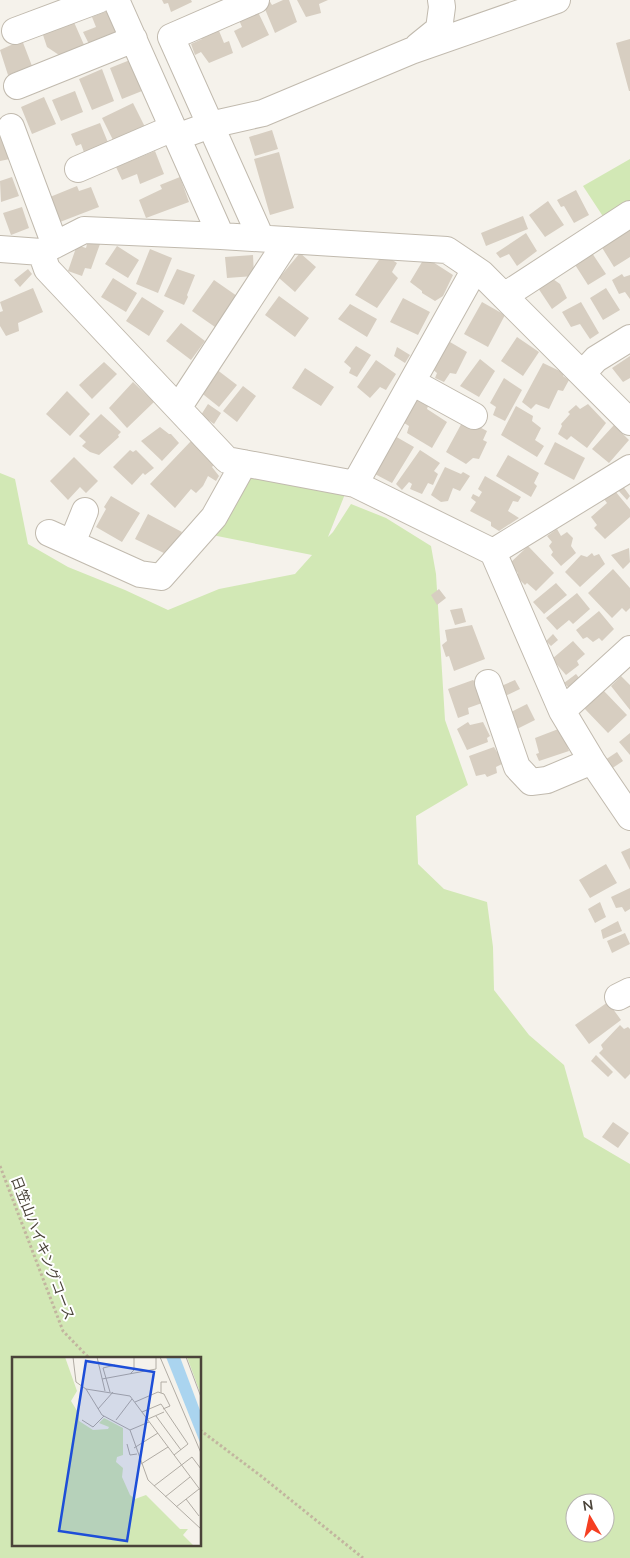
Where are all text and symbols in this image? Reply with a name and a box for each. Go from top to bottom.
street label: 日笠山ハイキングコース [7,1174,79,1322]
inset map [12,1357,201,1546]
north arrow [565,1493,615,1543]
text: N [581,1495,595,1515]

